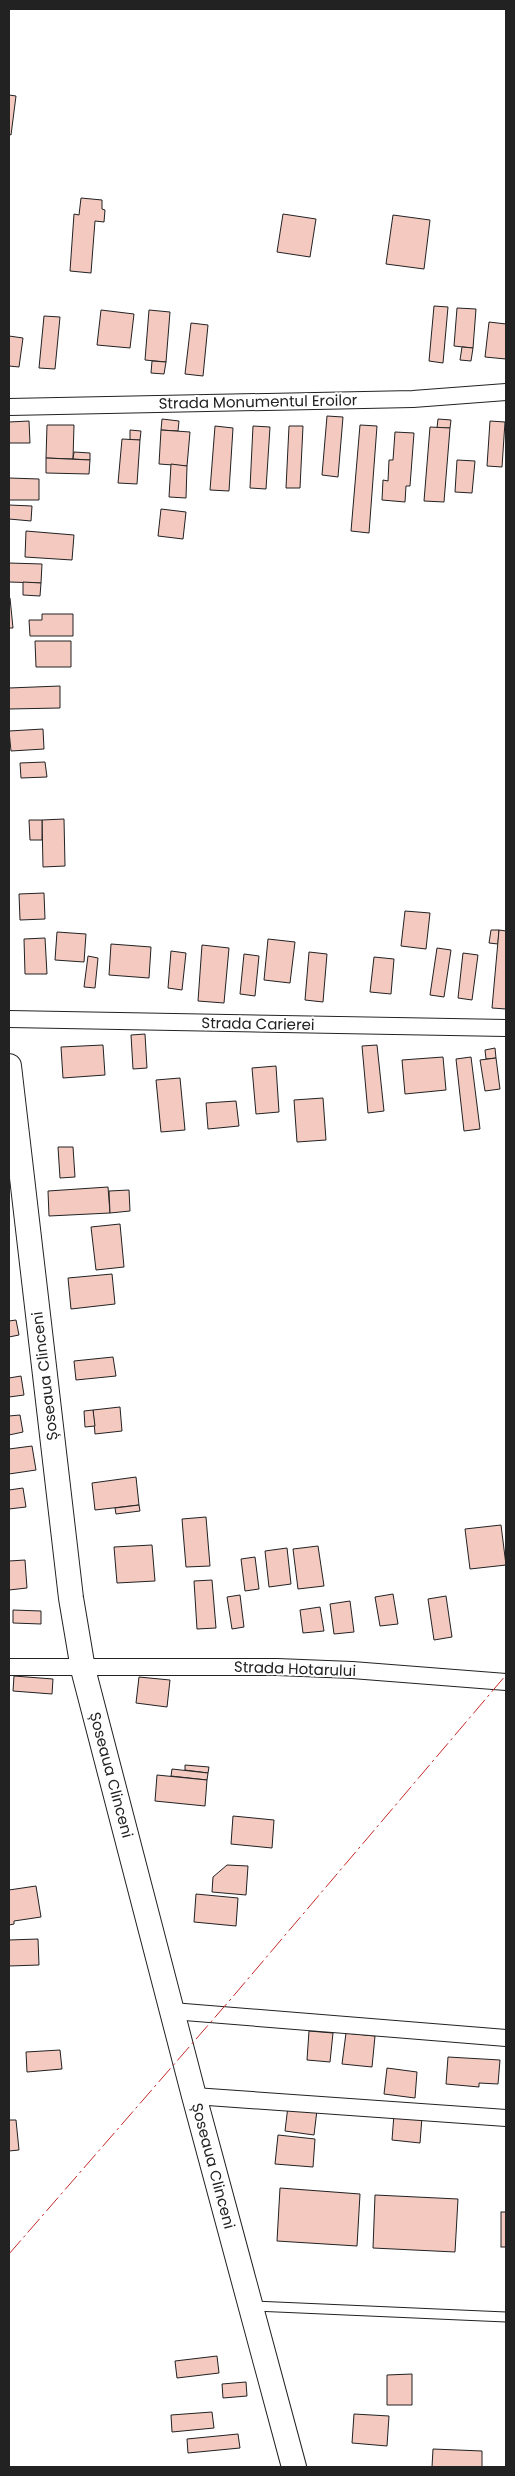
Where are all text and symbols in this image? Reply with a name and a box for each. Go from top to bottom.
street label: Strada Monumentul Eroilor [159,389,358,414]
street label: Strada Carierei [201,1012,315,1035]
street label: Șoseaua Clinceni [26,1310,63,1442]
street label: Strada Hotarului [234,1656,356,1681]
street label: Șoseaua Clinceni [85,1710,138,1840]
street label: Șoseaua Clinceni [187,2101,240,2231]

